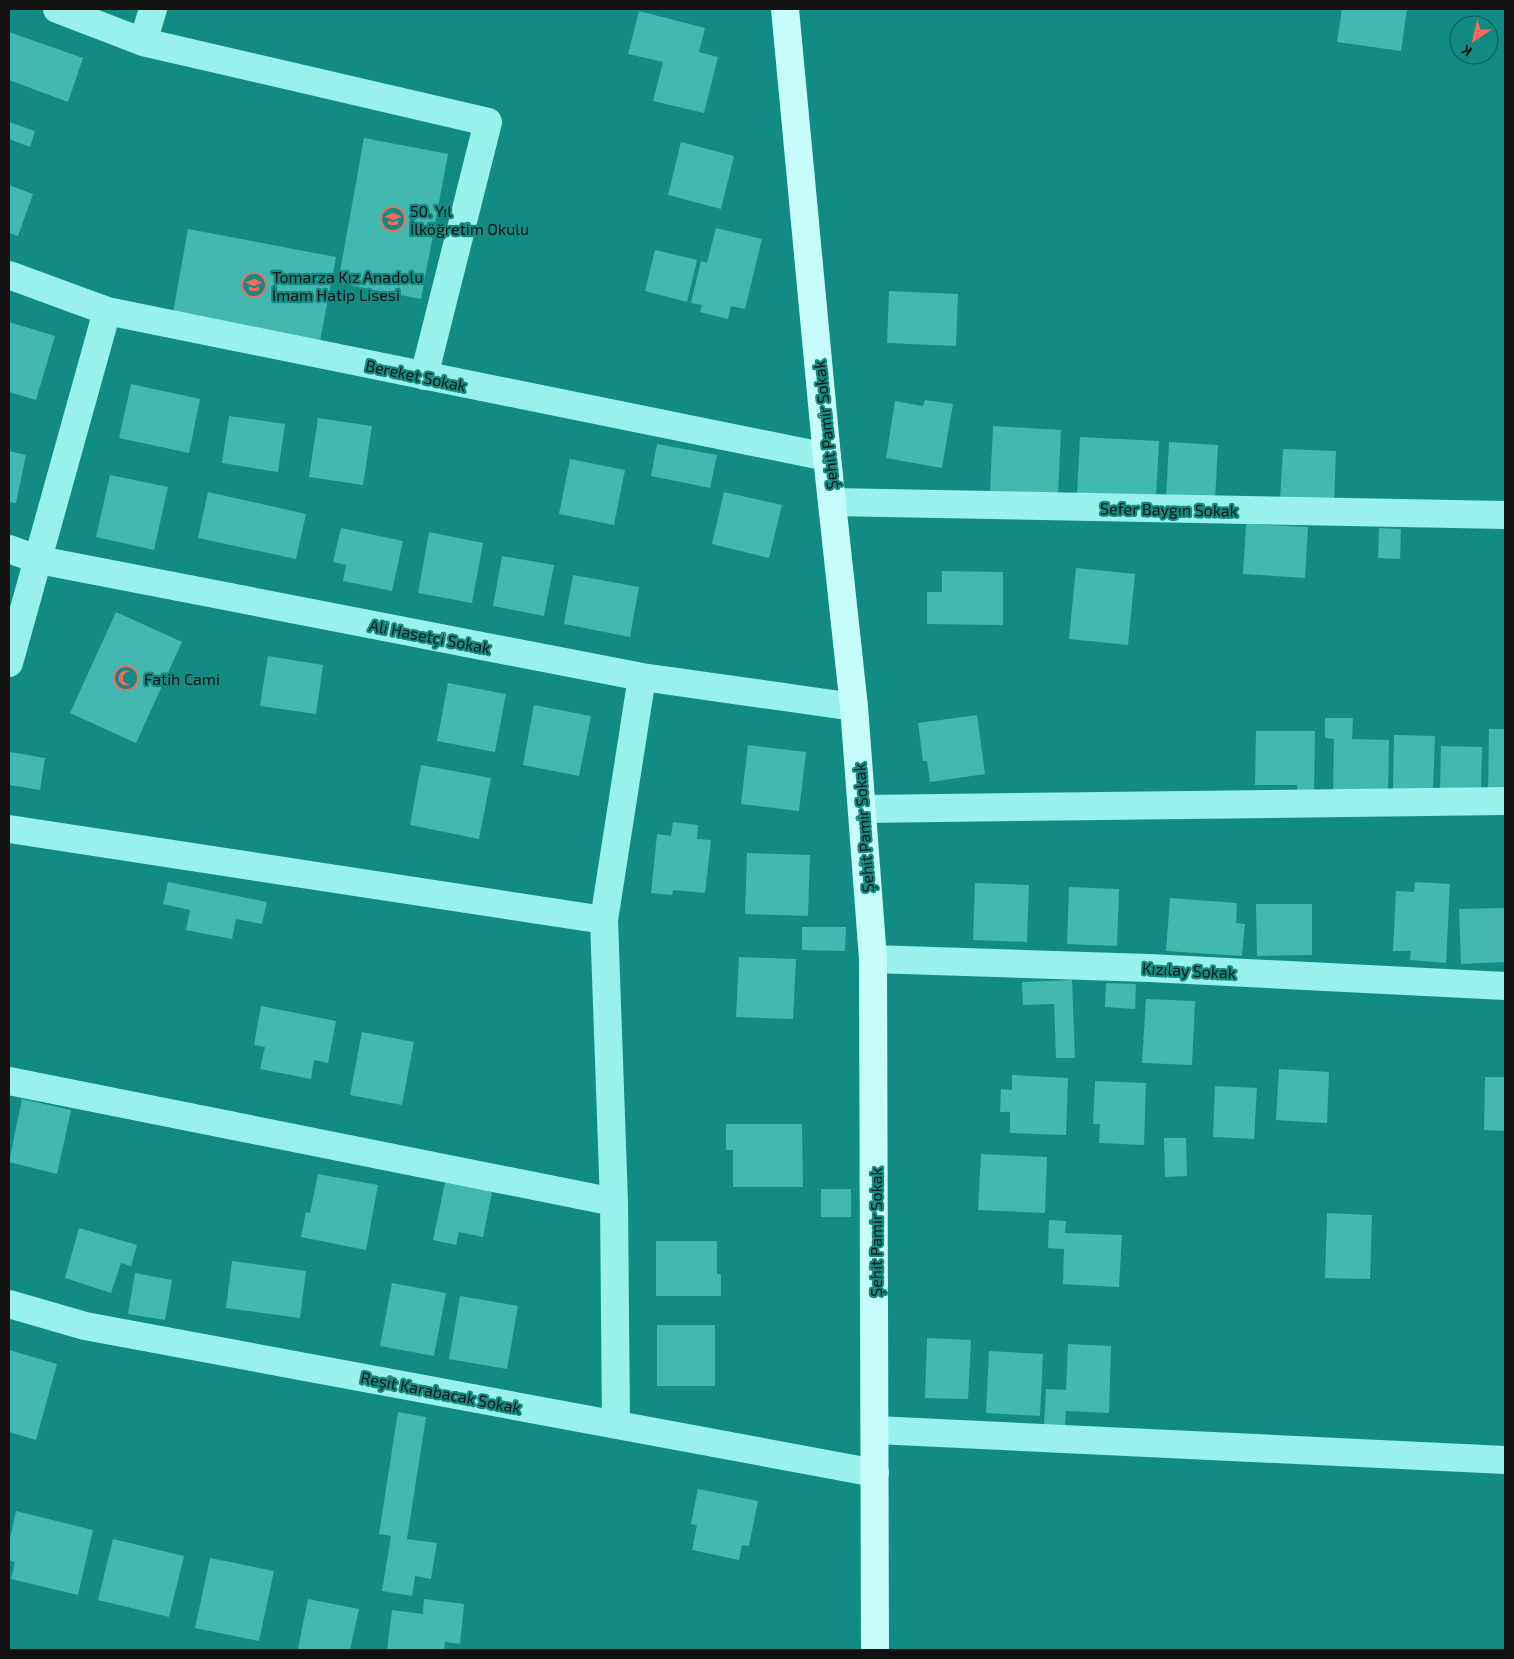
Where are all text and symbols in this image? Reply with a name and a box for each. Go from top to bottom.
north arrow [1449,15,1499,65]
text: K [1458,42,1475,61]
place label: 50. Yıl İlköğretim Okulu [410,201,529,238]
school or university icon: 50. Yıl İlköğretim Okulu [380,206,406,232]
place label: Tomarza Kız Anadolu İmam Hatip Lisesi [272,267,423,304]
school or university icon: Tomarza Kız Anadolu İmam Hatip Lisesi [241,272,267,298]
street label: Bereket Sokak [364,355,468,395]
street label: Şehit Pamir Sokak [809,360,842,490]
street label: Sefer Baygın Sokak [1100,498,1238,520]
street label: Ali Hasetçi Sokak [368,615,492,658]
mosque icon: Fatih Cami [113,665,139,691]
place label: Fatih Cami [144,669,220,688]
street label: Şehit Pamir Sokak [849,763,878,893]
street label: Kızılay Sokak [1142,958,1236,982]
street label: Şehit Pamir Sokak [866,1167,886,1297]
street label: Reşit Karabacak Sokak [359,1367,523,1418]

